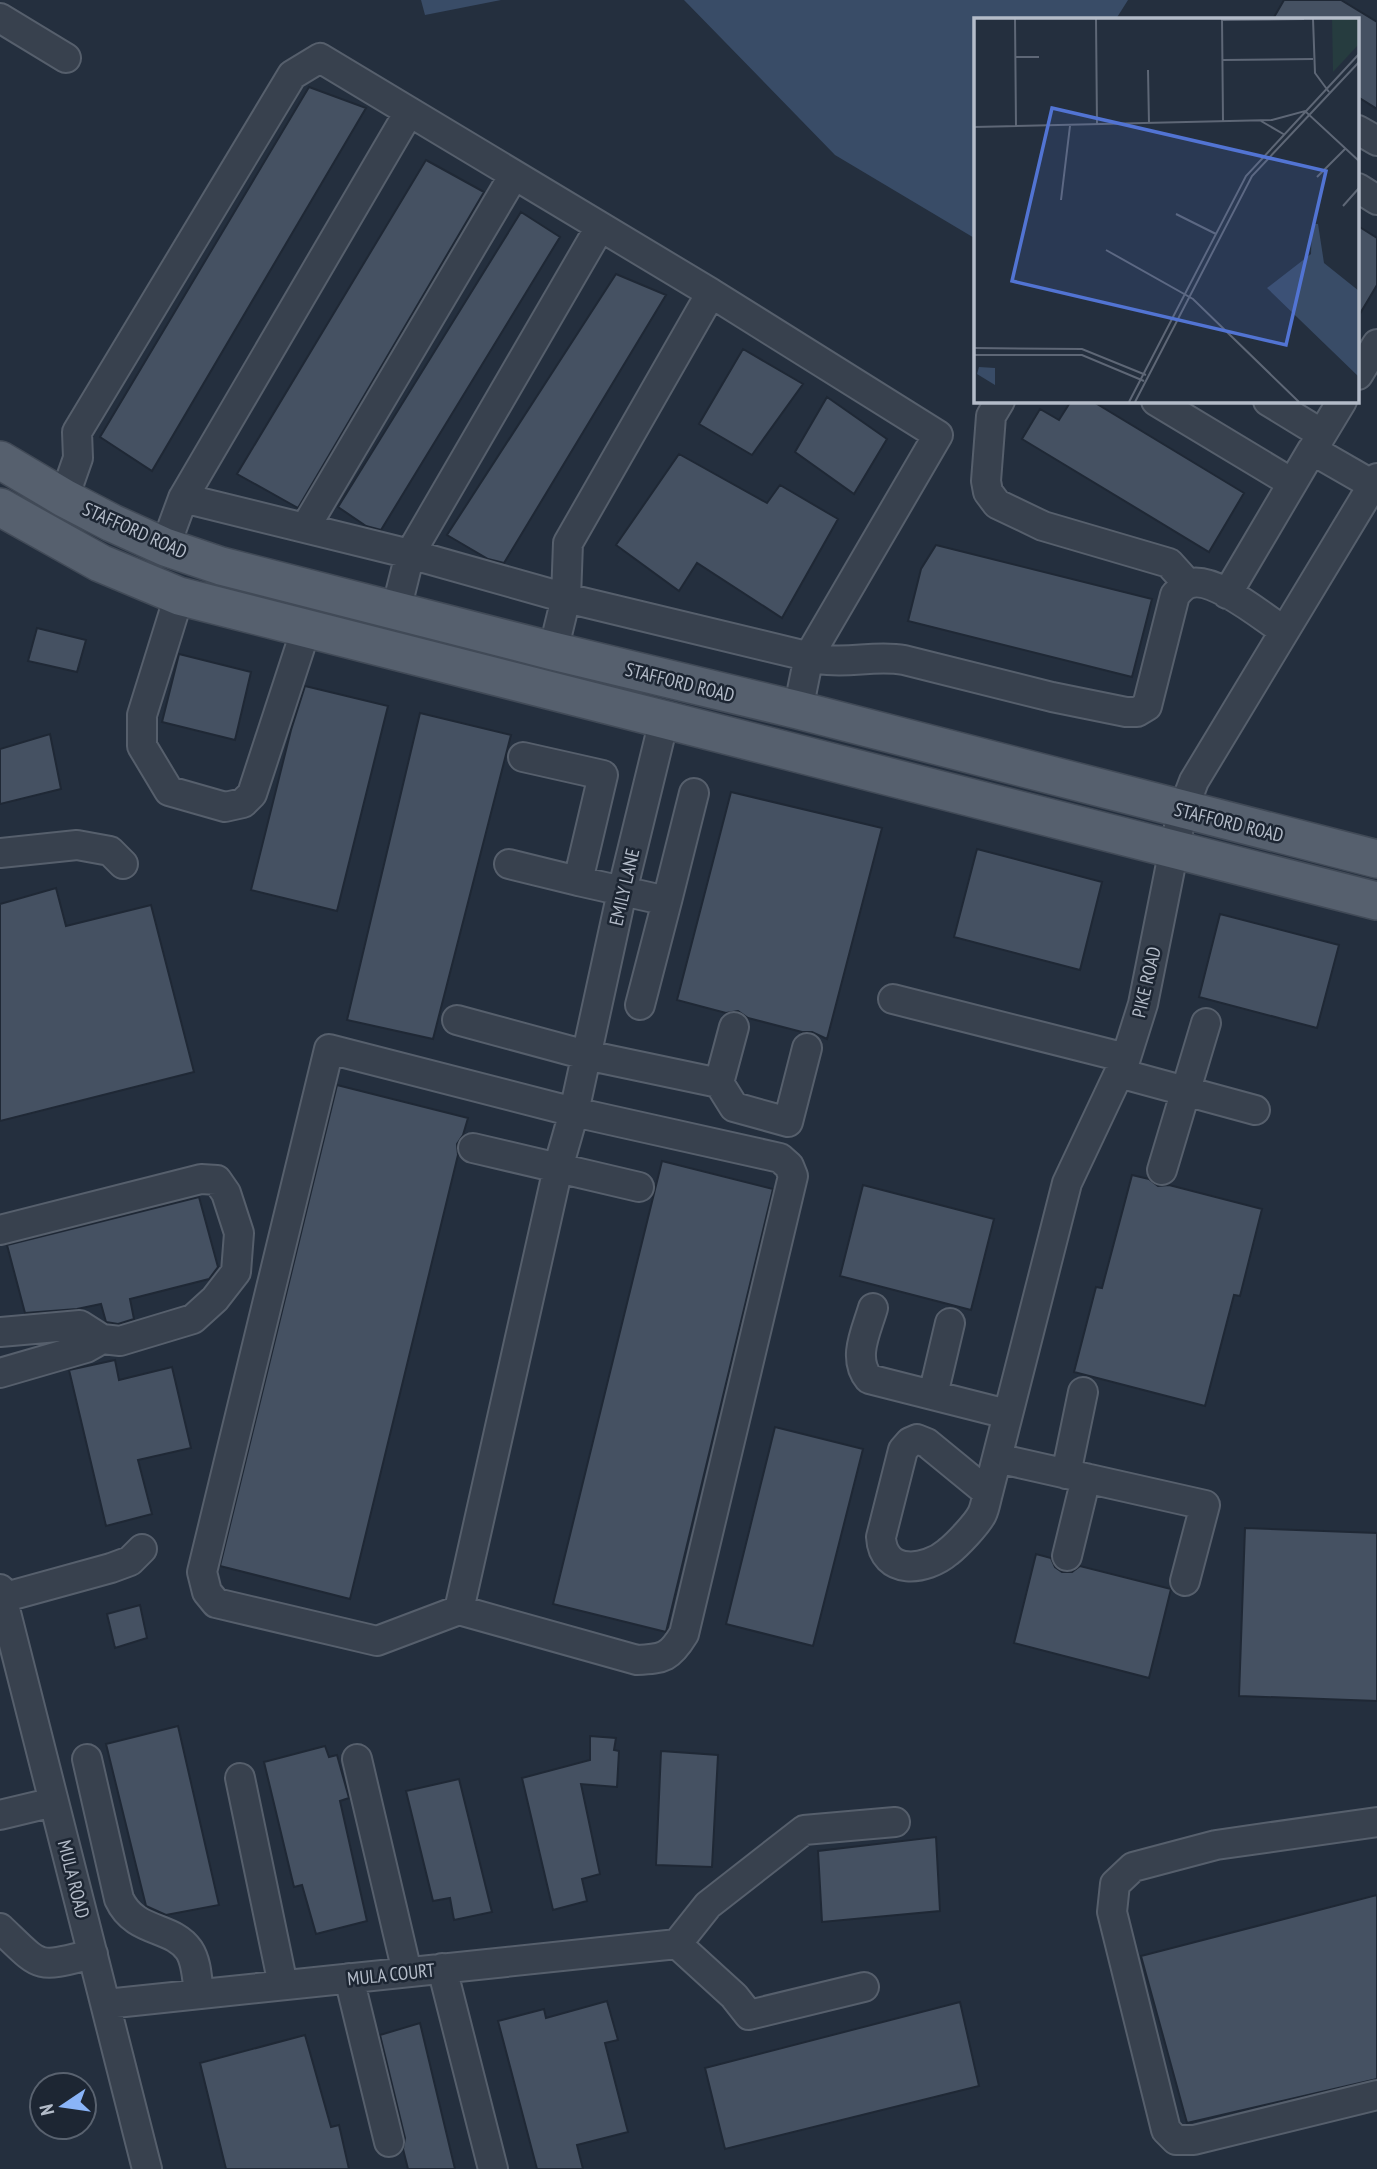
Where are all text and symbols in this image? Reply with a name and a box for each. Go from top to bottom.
inset map [974,18,1360,402]
street label: STAFFORD ROAD [79,496,191,564]
street label: STAFFORD ROAD [623,657,737,707]
street label: STAFFORD ROAD [1172,797,1286,847]
street label: EMILY LANE [603,846,645,928]
street label: PIKE ROAD [1126,944,1166,1020]
street label: MULA ROAD [53,1837,95,1921]
street label: MULA COURT [346,1957,436,1991]
north arrow [28,2071,98,2141]
text: N [34,2102,59,2118]

